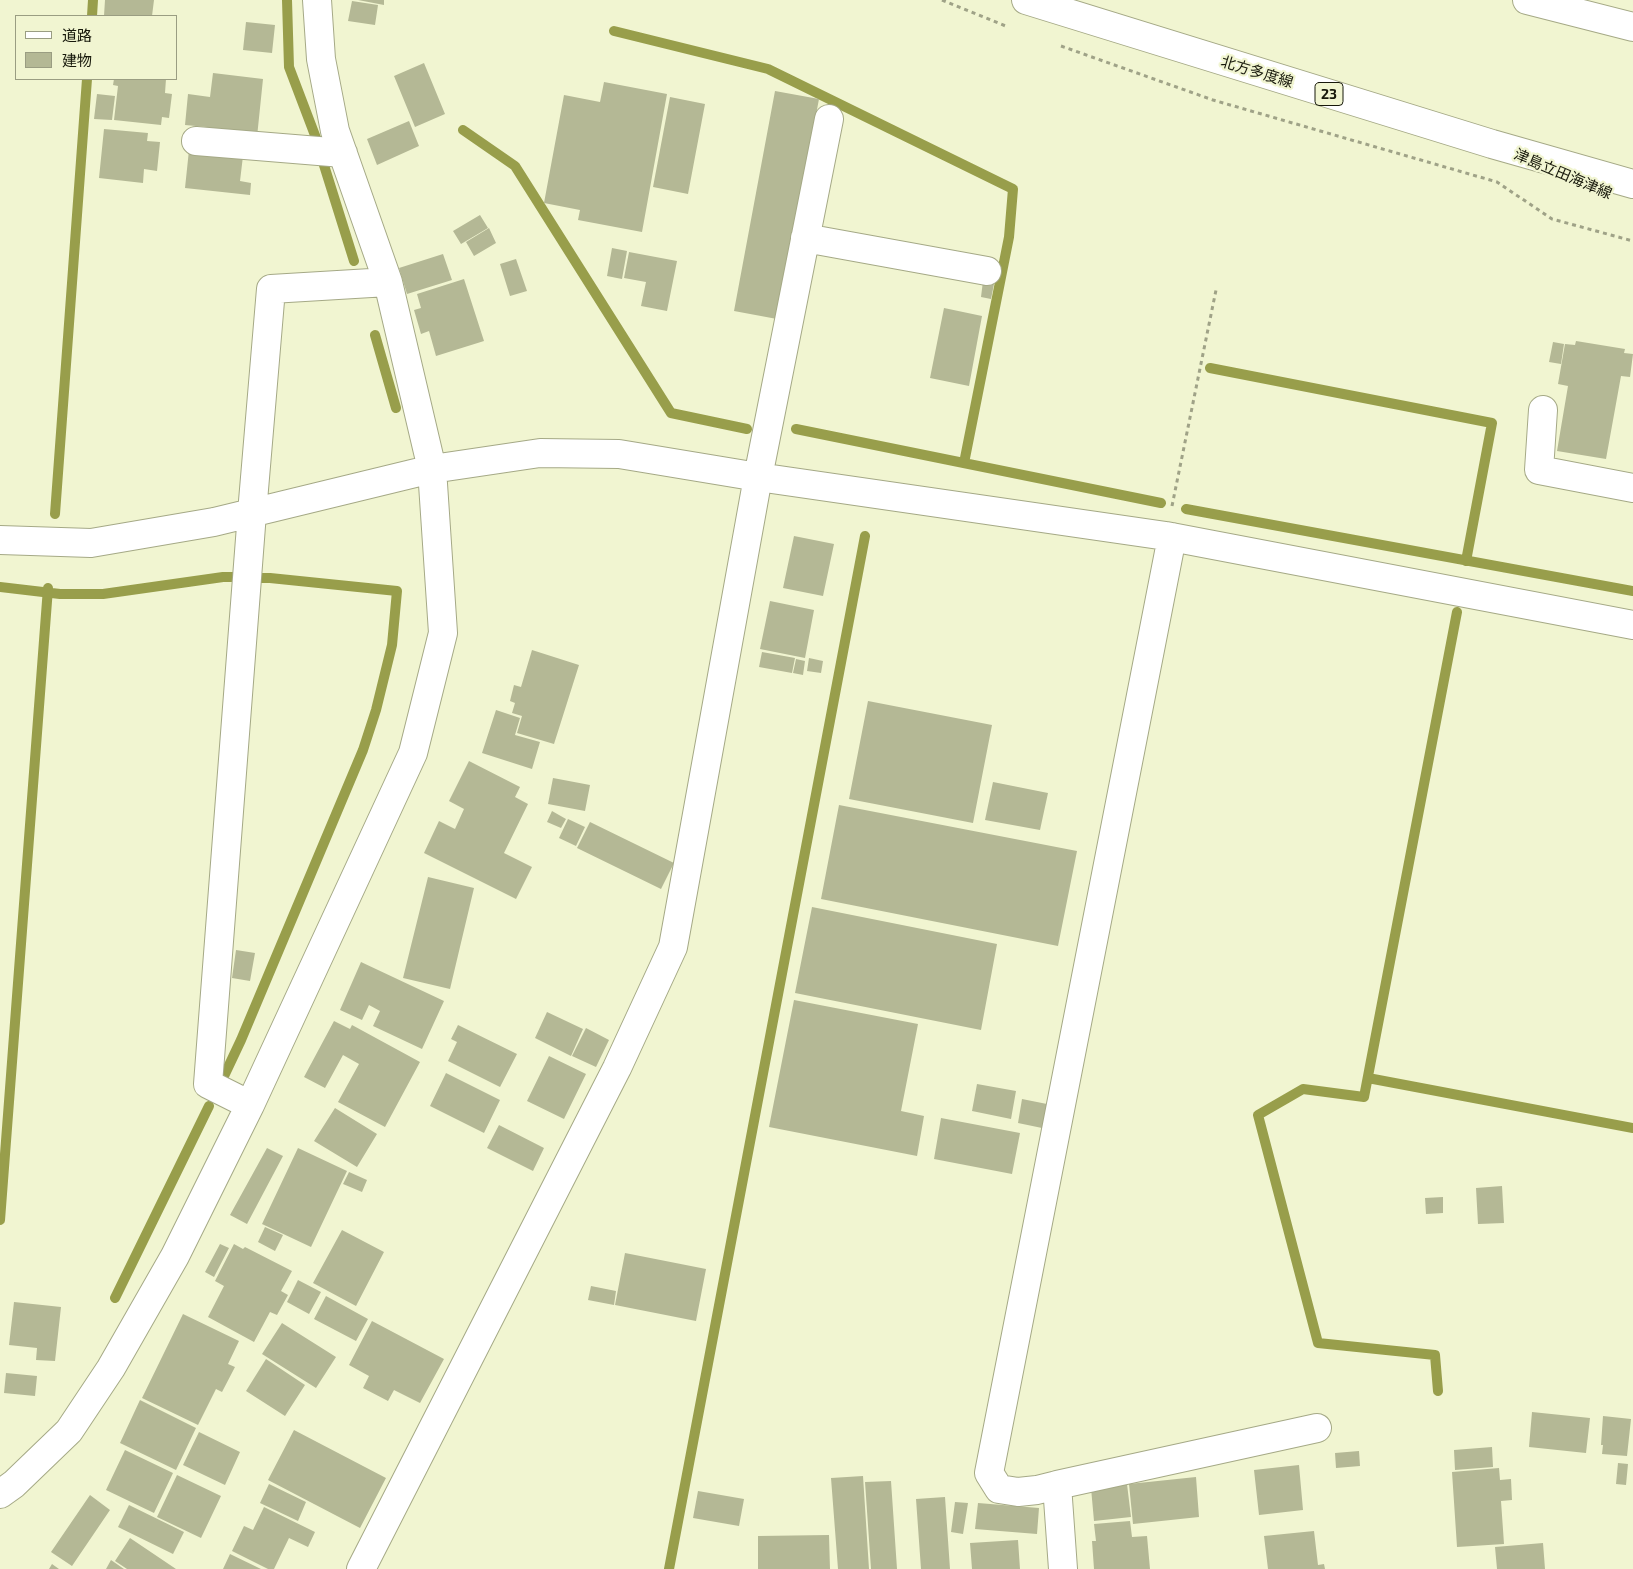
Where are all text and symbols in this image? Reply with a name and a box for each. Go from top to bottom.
legend [15,15,178,80]
text: 道路 [62,26,92,44]
text: 建物 [62,51,92,69]
street label: 北方多度線 [1219,52,1295,92]
road number: 23 [1315,82,1343,106]
street label: 津島立田海津線 [1511,145,1615,203]

